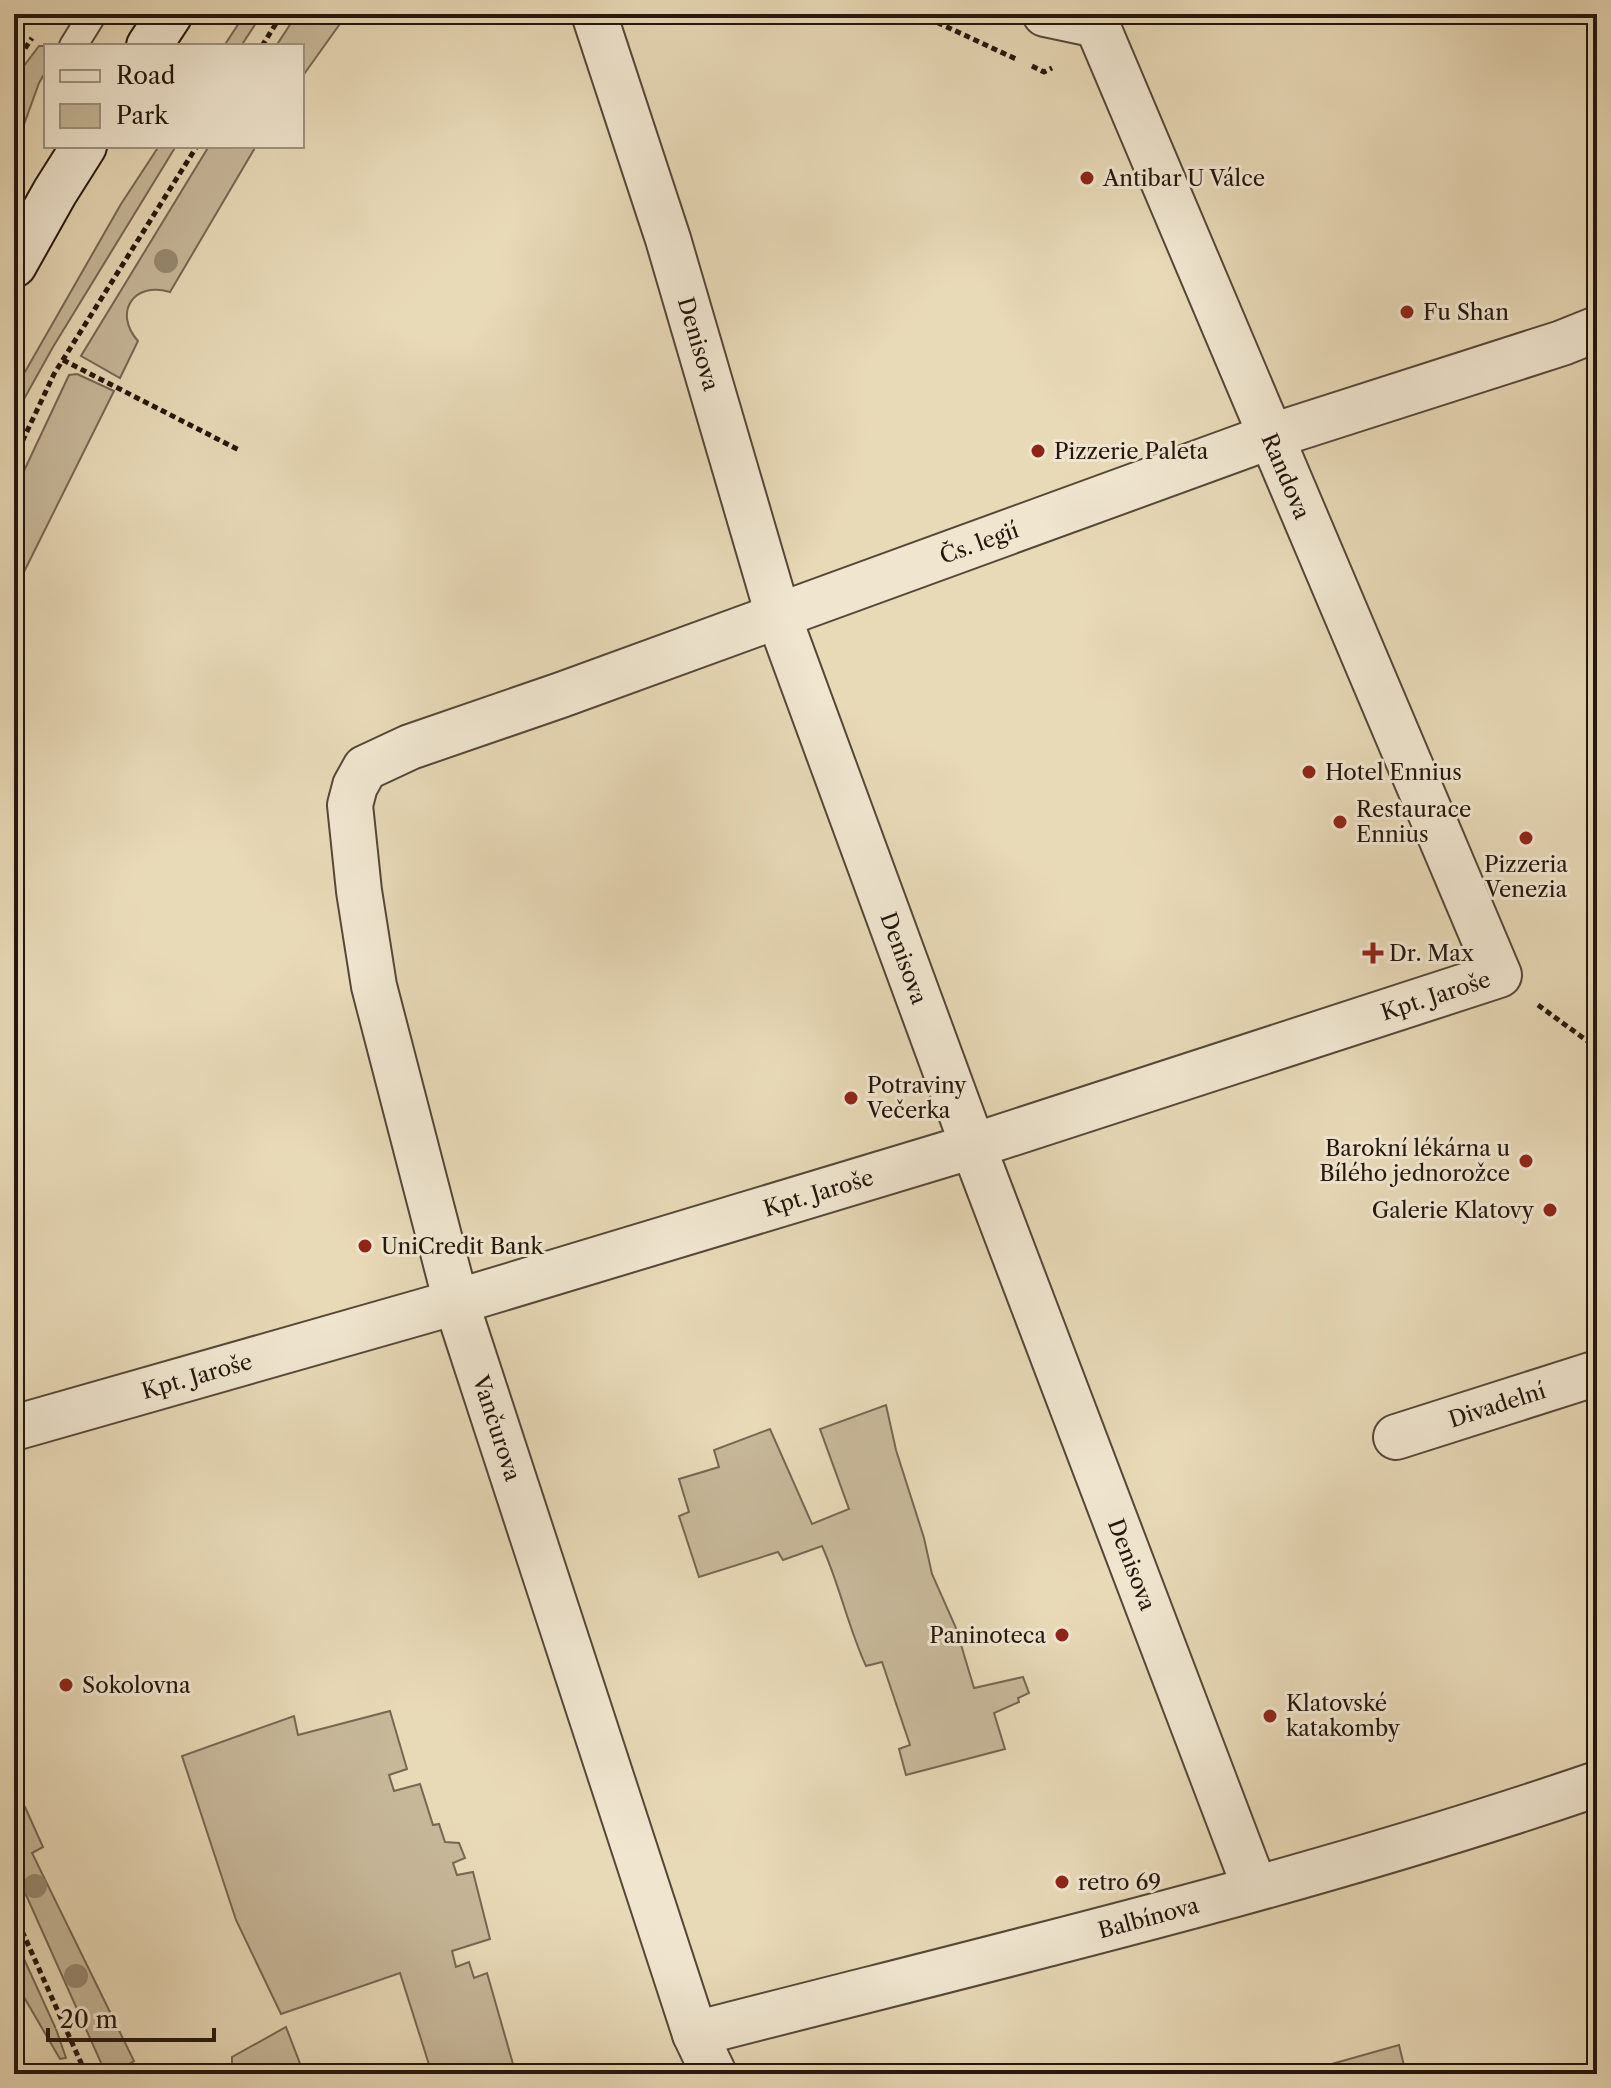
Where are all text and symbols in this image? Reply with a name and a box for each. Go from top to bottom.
legend [44,44,304,148]
text: Road [116,61,176,90]
text: Park [116,101,169,130]
place label: Antibar U Válce [1102,165,1265,192]
marker: Antibar U Válce [1078,169,1096,187]
street label: Denisova [672,294,725,394]
place label: Fu Shan [1423,299,1509,326]
marker: Fu Shan [1398,303,1416,321]
street label: Randova [1255,429,1316,524]
place label: Pizzerie Paleta [1054,438,1209,465]
marker: Pizzerie Paleta [1029,442,1047,460]
street label: Čs. legií [936,516,1023,570]
place label: Hotel Ennius [1325,759,1462,786]
marker: Hotel Ennius [1300,763,1318,781]
place label: Restaurace Ennius [1356,796,1471,848]
marker: Restaurace Ennius [1331,813,1349,831]
marker: Pizzeria Venezia [1517,829,1535,847]
place label: Pizzeria Venezia [1484,851,1568,903]
street label: Denisova [874,908,933,1008]
place label: Dr. Max [1389,940,1474,967]
marker: Dr. Max [1364,944,1382,962]
street label: Kpt. Jaroše [1377,966,1494,1027]
place label: Potraviny Večerka [866,1072,967,1124]
marker: Potraviny Večerka [842,1089,860,1107]
place label: Barokní lékárna u Bílého jednorožce [1319,1135,1510,1187]
marker: Barokní lékárna u Bílého jednorožce [1517,1152,1535,1170]
street label: Kpt. Jaroše [760,1164,877,1223]
place label: Galerie Klatovy [1372,1197,1535,1224]
marker: Galerie Klatovy [1541,1201,1559,1219]
place label: UniCredit Bank [381,1233,544,1260]
marker: UniCredit Bank [356,1237,374,1255]
street label: Kpt. Jaroše [139,1348,255,1405]
street label: Vančurova [466,1371,526,1485]
street label: Divadelní [1445,1377,1549,1433]
street label: Denisova [1102,1515,1161,1615]
place label: Paninoteca [929,1622,1046,1649]
marker: Paninoteca [1053,1626,1071,1644]
place label: Sokolovna [82,1672,191,1699]
marker: Sokolovna [57,1676,75,1694]
place label: Klatovské katakomby [1286,1690,1401,1742]
marker: Klatovské katakomby [1261,1707,1279,1725]
place label: retro 69 [1078,1869,1161,1896]
marker: retro 69 [1053,1873,1071,1891]
street label: Balbínova [1095,1892,1202,1944]
scale bar [48,1992,214,2042]
text: 20 m [60,2005,118,2034]

